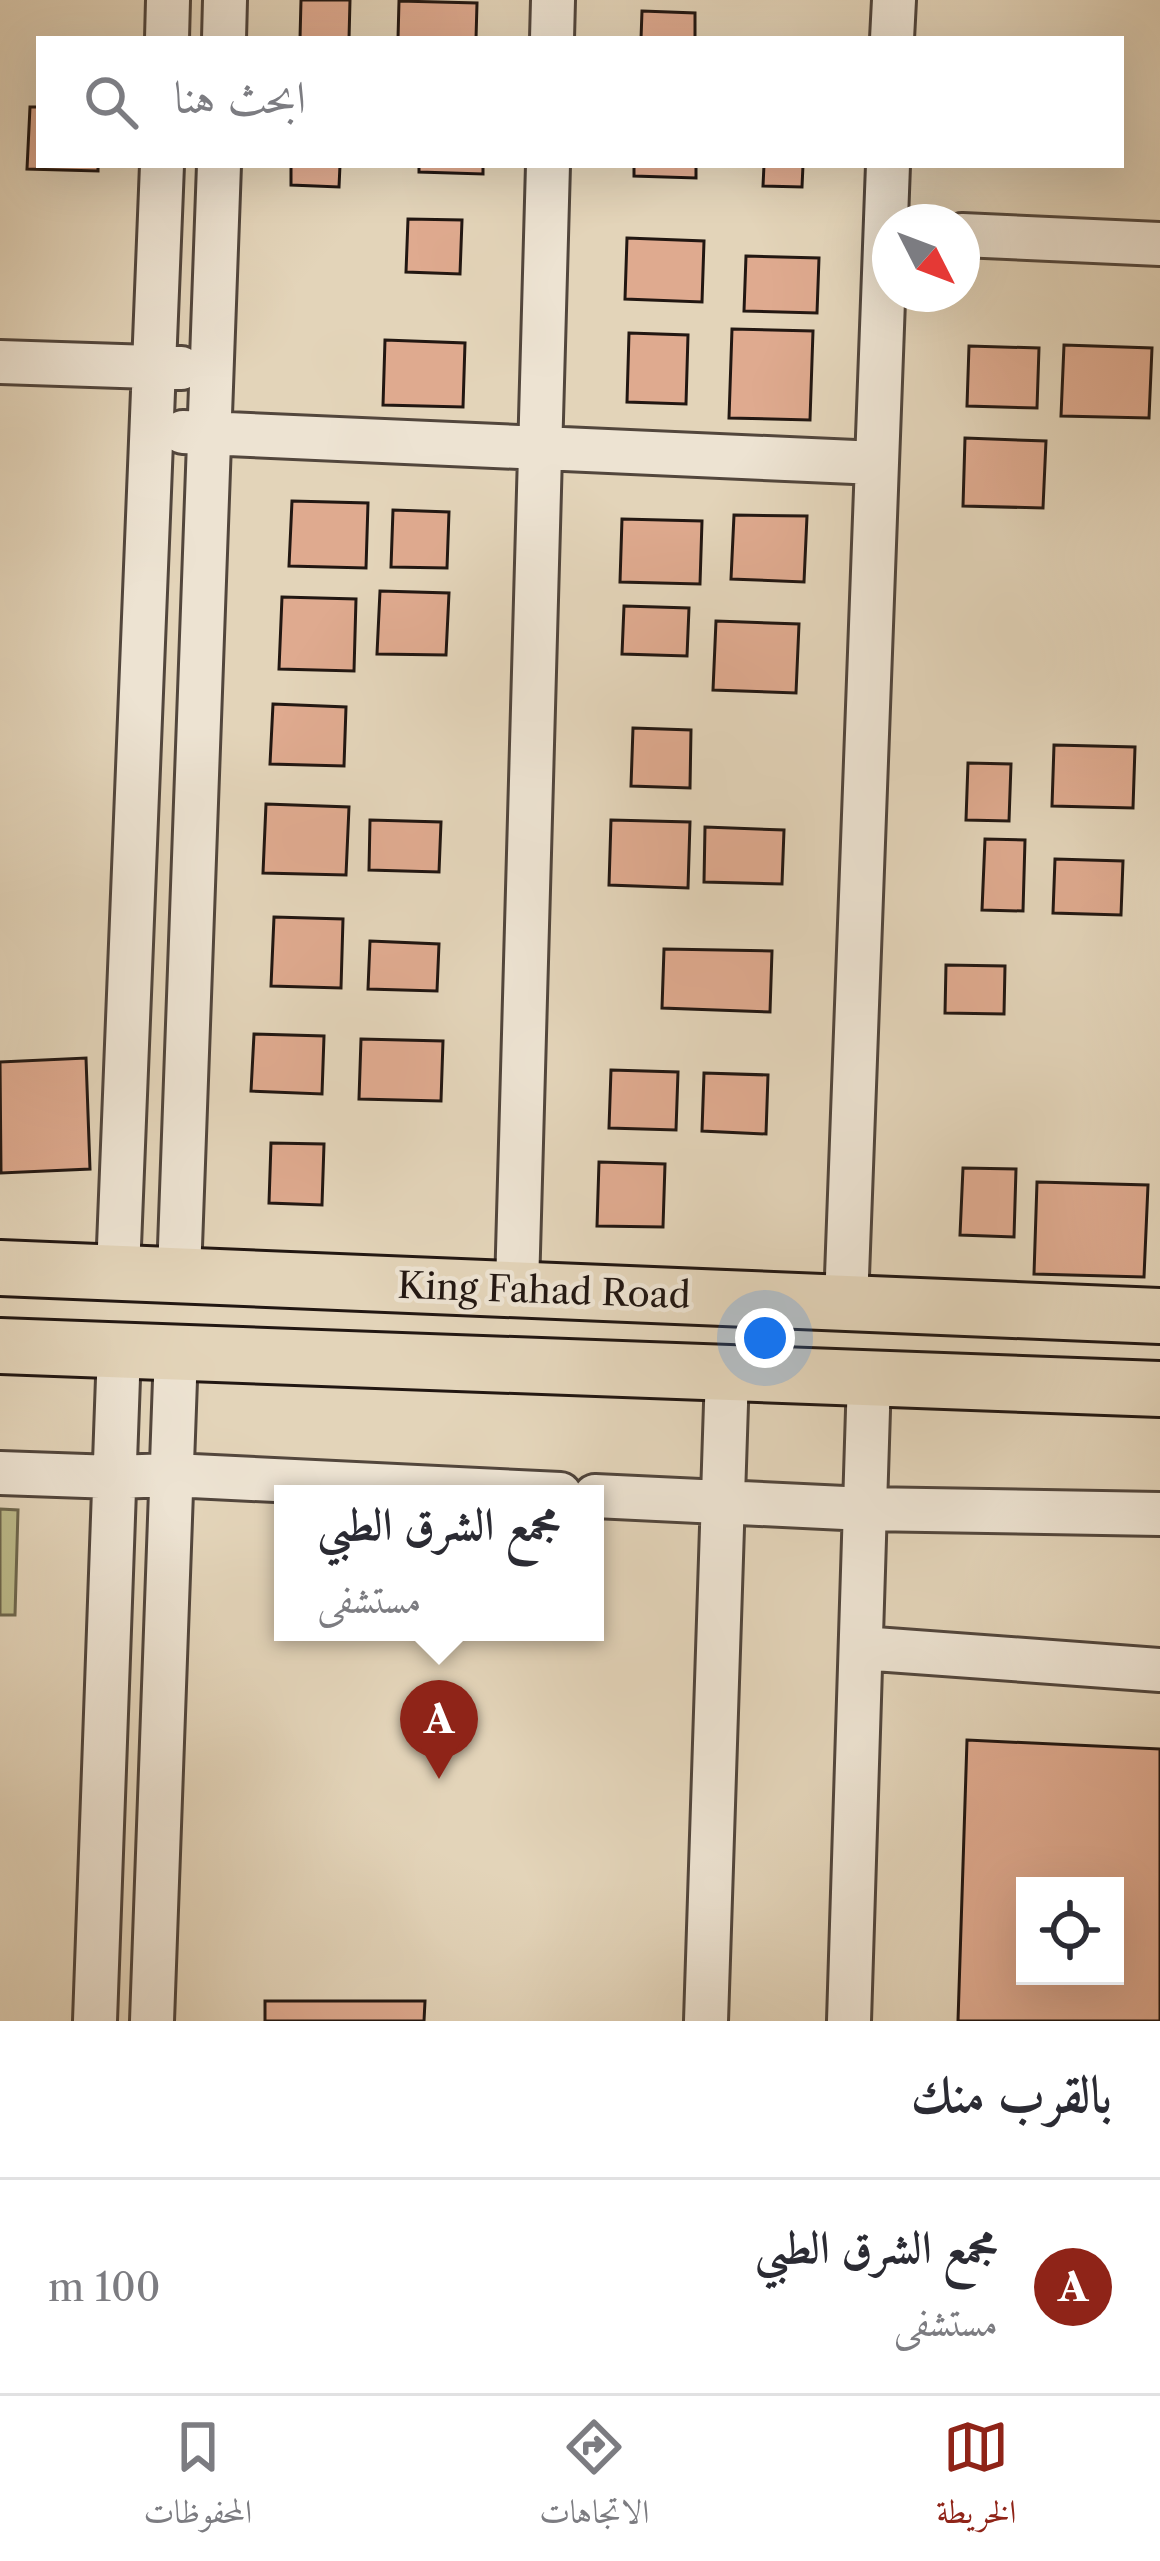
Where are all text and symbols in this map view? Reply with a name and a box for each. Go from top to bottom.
search box [36,36,1124,168]
icon: search [78,69,144,135]
text: ابحث هنا [174,69,306,125]
north arrow [872,204,980,312]
street label: King Fahad Road [397,1263,691,1317]
your location [735,1308,795,1368]
popup [274,1485,604,1641]
text: مجمع الشرق الطبي [317,1496,561,1552]
text: مستشفى [317,1575,422,1623]
pin: A [400,1680,478,1779]
map controls [1016,1877,1124,1985]
button: locate [1016,1877,1124,1985]
text: بالقرب منك [911,2063,1112,2125]
text: مجمع الشرق الطبي [755,2219,998,2275]
text: 100 m [48,2263,161,2311]
text: A [1058,2263,1088,2311]
text: مستشفى [894,2298,998,2346]
tab: المحفوظات [143,2414,252,2544]
tab: الاتجاهات [539,2414,649,2544]
tab: الخريطة [936,2414,1017,2544]

